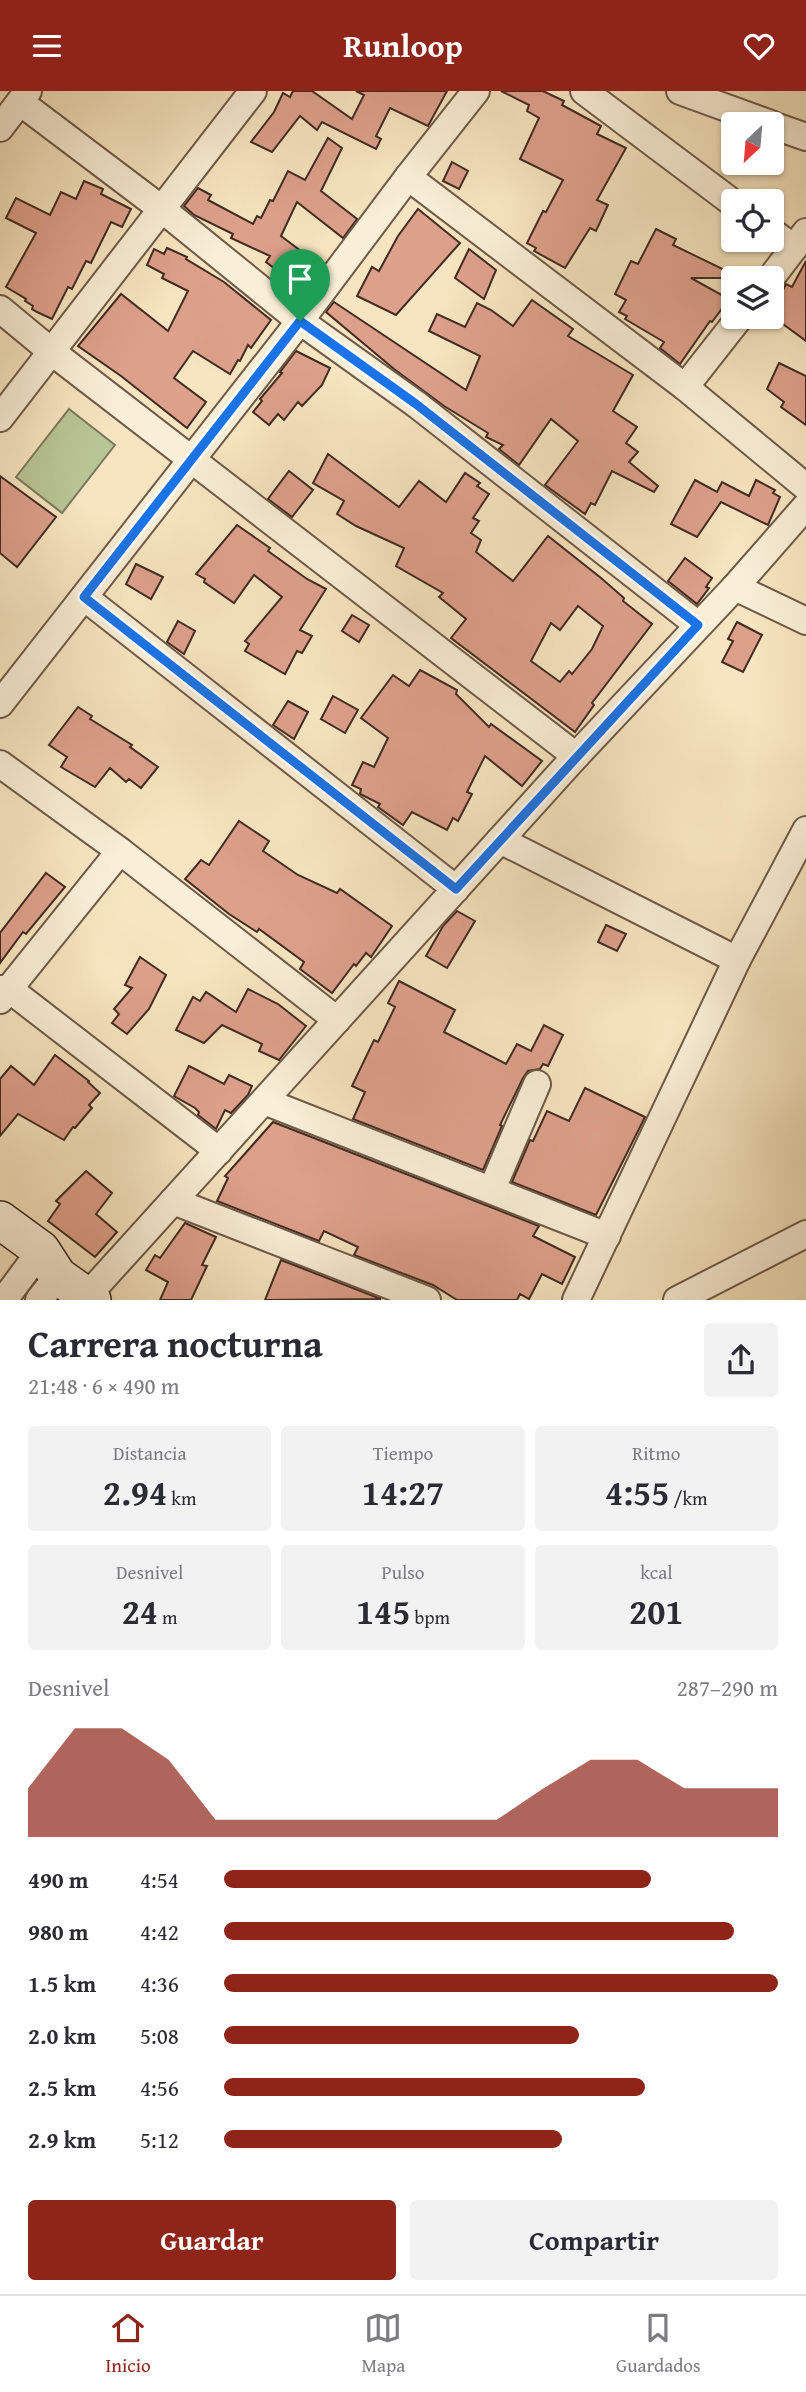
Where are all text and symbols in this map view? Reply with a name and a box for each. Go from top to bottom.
text: Runloop [343,22,463,69]
icon: menu [28,27,66,65]
icon: heart [740,27,778,65]
north arrow [721,112,784,175]
map controls [721,112,784,329]
button: locate [721,189,784,252]
pin [270,249,330,321]
icon: arrive [281,260,319,298]
button: layers [721,266,784,329]
text: Carrera nocturna [28,1315,323,1371]
button: share [704,1323,778,1397]
text: 21:48 · 6 × 490 m [28,1369,180,1402]
text: Distancia [113,1439,186,1467]
text: Tiempo [373,1439,433,1467]
text: Ritmo [632,1439,680,1467]
text: 2.94 [103,1467,167,1518]
text: 14:27 [362,1467,444,1518]
text: 4:55 [605,1467,669,1518]
text: km [167,1484,196,1512]
text: /km [669,1484,708,1512]
text: Desnivel [116,1558,183,1586]
text: Pulso [381,1558,425,1586]
text: kcal [640,1558,673,1586]
text: 24 [122,1586,158,1637]
text: 145 [356,1586,410,1637]
text: 201 [629,1586,684,1637]
text: m [158,1603,178,1631]
text: bpm [410,1603,450,1631]
text: Desnivel [28,1671,109,1704]
text: 287–290 m [677,1671,778,1704]
text: 490 m [28,1863,89,1896]
text: 4:54 [140,1863,179,1896]
text: 980 m [28,1915,89,1948]
text: 4:42 [140,1915,179,1948]
text: 1.5 km [28,1967,96,2000]
text: 4:36 [140,1967,179,2000]
text: 2.0 km [28,2019,96,2052]
text: 5:08 [140,2019,179,2052]
text: 2.5 km [28,2071,96,2104]
text: 4:56 [140,2071,179,2104]
text: 2.9 km [28,2123,96,2156]
text: 5:12 [140,2123,179,2156]
button: Guardar [28,2200,396,2280]
button: Compartir [410,2200,778,2280]
tab: Inicio [105,2309,151,2379]
tab: Mapa [361,2309,405,2379]
tab: Guardados [616,2309,701,2379]

